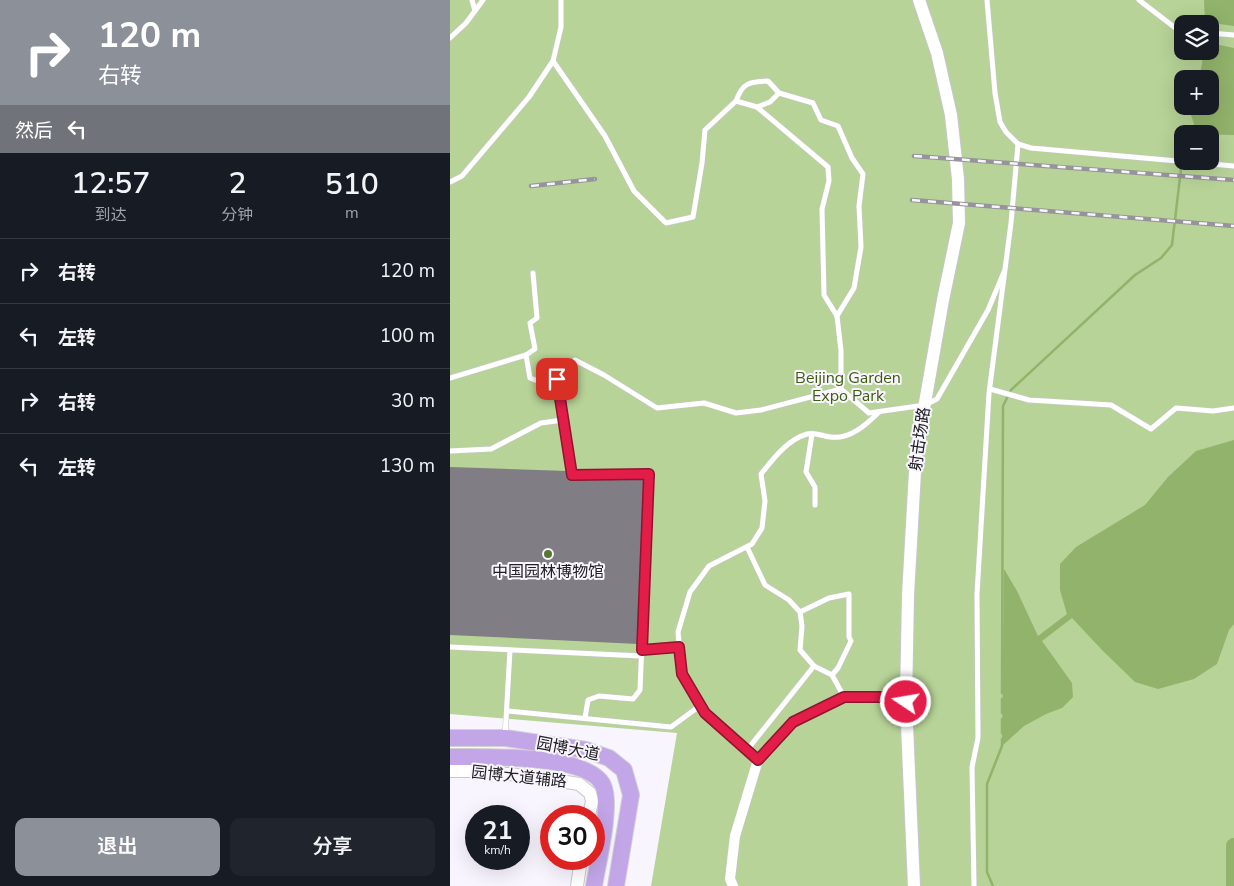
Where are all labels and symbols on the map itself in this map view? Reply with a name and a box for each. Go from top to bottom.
pin [536,358,578,400]
park label: Beijing Garden Expo Park [795,367,901,407]
street label: 射击场路 [905,406,935,472]
marker: 中国园林博物馆 [542,548,554,560]
place label: 中国园林博物馆 [492,561,604,583]
position arrow [879,675,931,727]
street label: 园博大道 [534,732,602,766]
street label: 园博大道辅路 [470,761,568,793]
speed limit sign: 30 [540,805,605,870]

